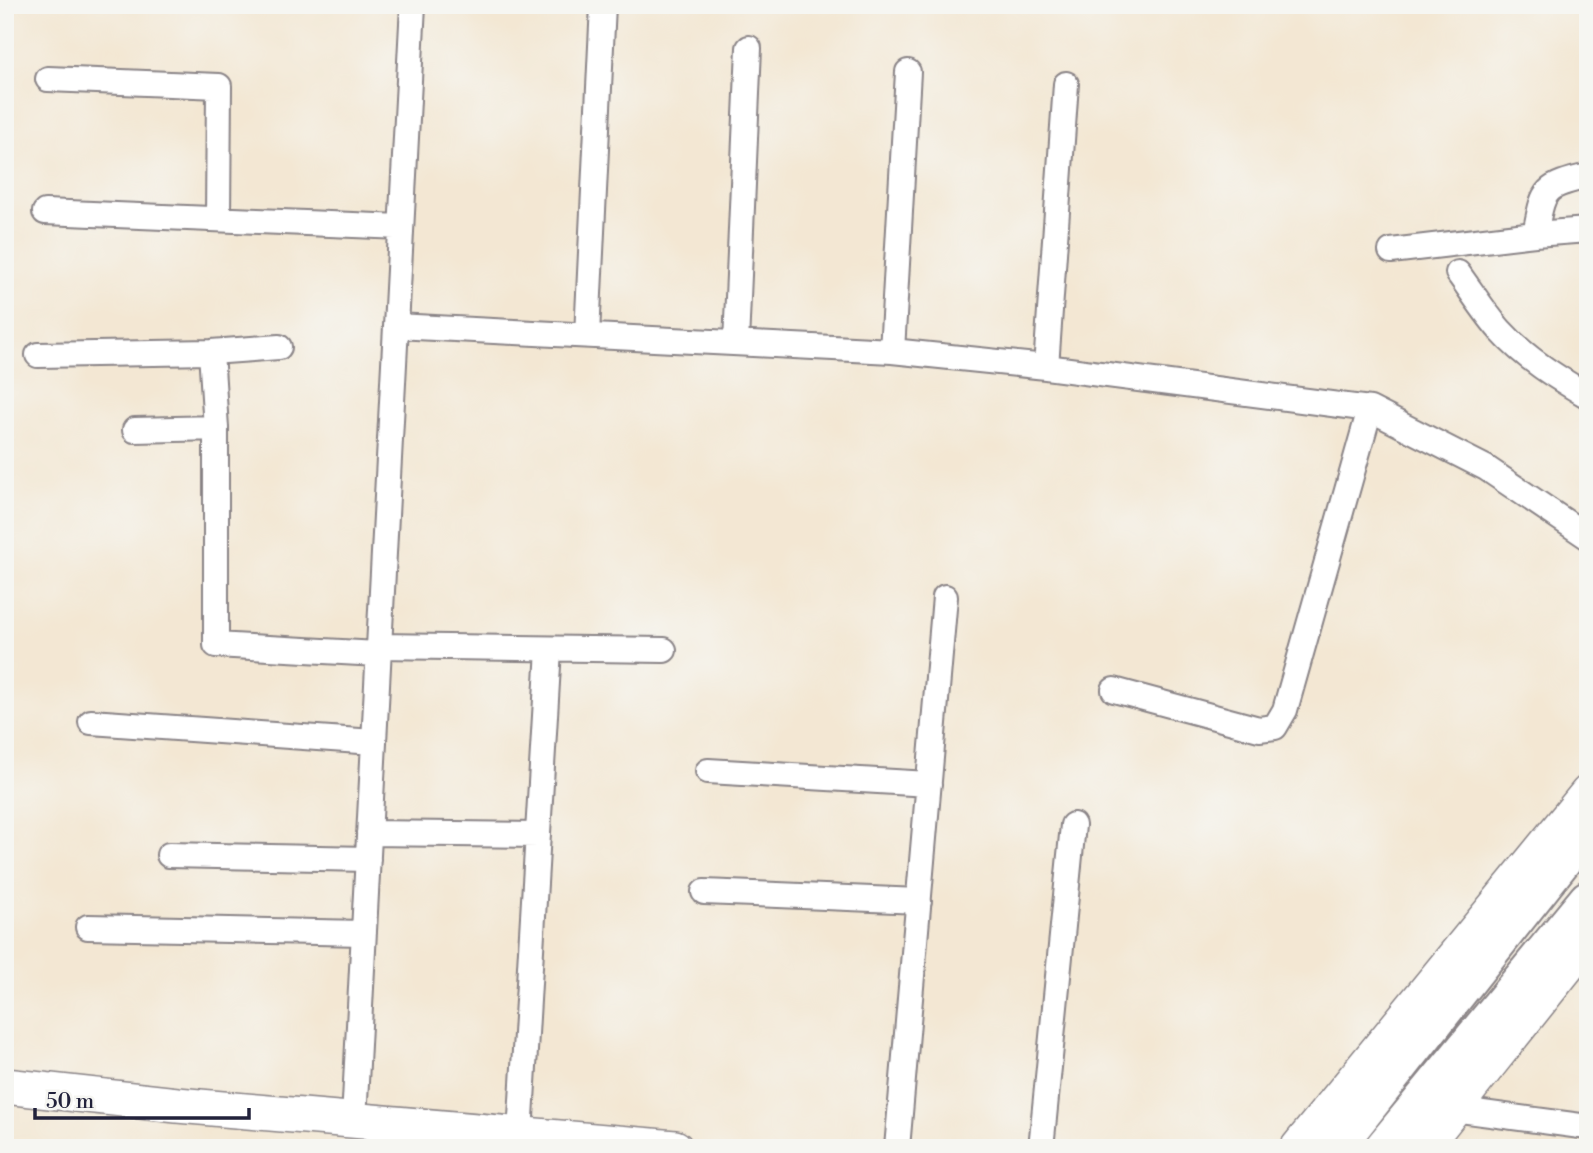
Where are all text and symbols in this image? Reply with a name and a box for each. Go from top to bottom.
scale bar [35,1076,248,1120]
text: 50 m [46,1089,94,1115]

